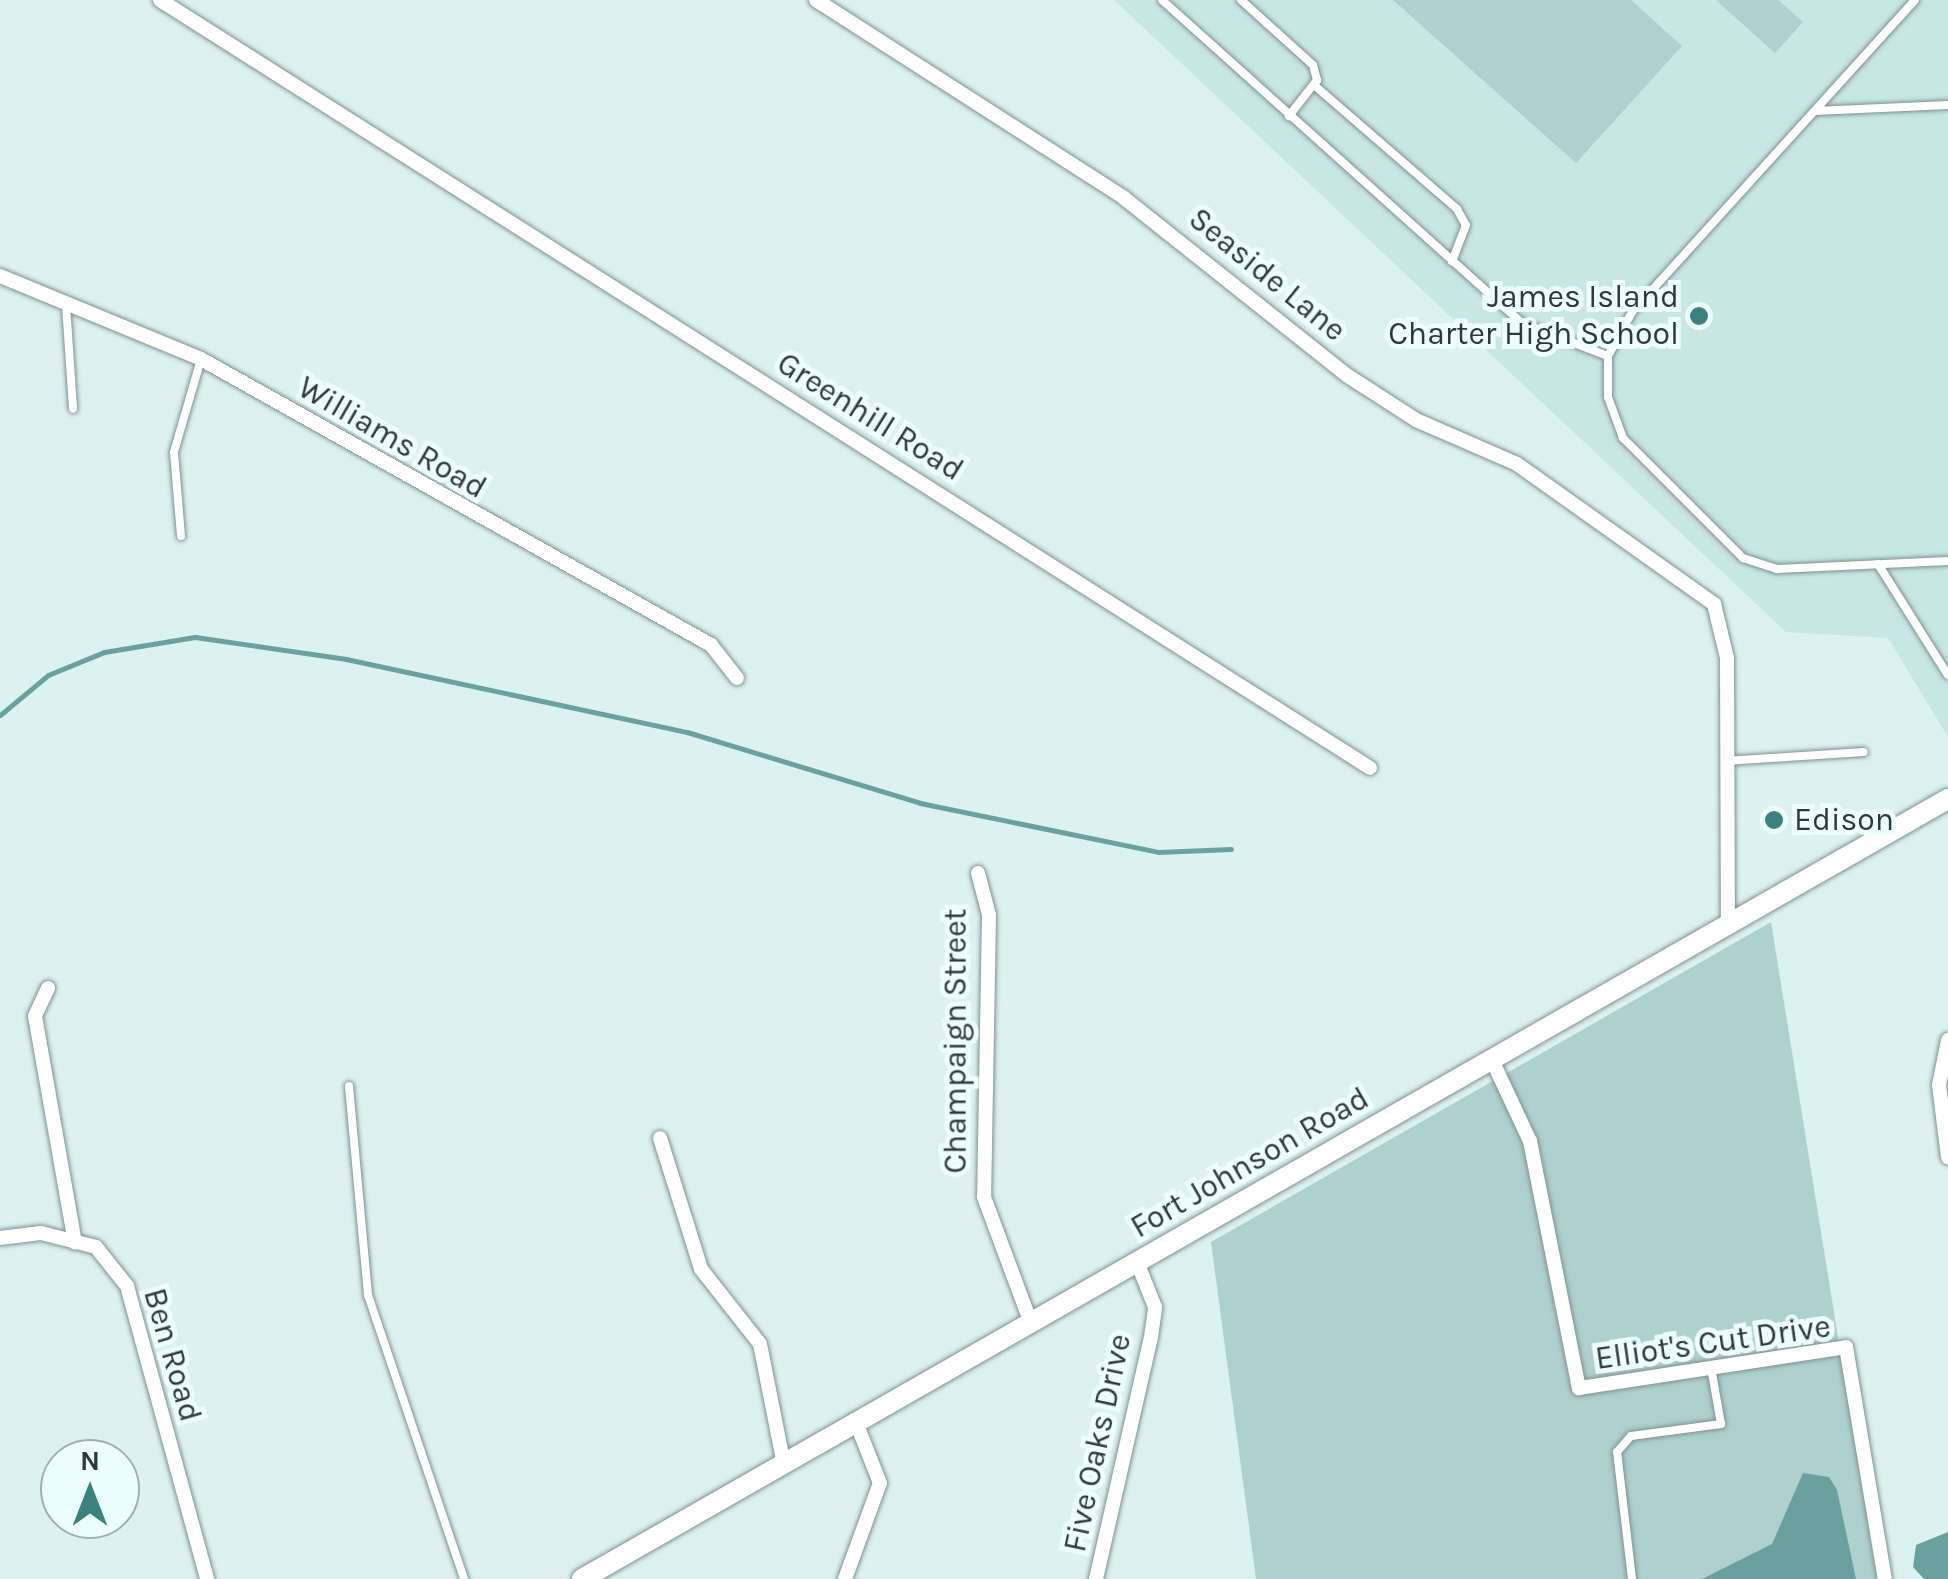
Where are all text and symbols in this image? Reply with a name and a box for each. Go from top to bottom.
street label: Seaside Lane [1181,200,1353,350]
place label: James Island Charter High School [1388,279,1679,354]
marker: James Island Charter High School [1688,305,1710,327]
street label: Greenhill Road [770,344,970,490]
street label: Williams Road [291,369,493,507]
place label: Edison [1794,801,1894,839]
marker: Edison [1763,809,1785,831]
street label: Champaign Street [937,908,975,1174]
street label: Fort Johnson Road [1124,1079,1376,1247]
street label: Ben Road [135,1284,209,1426]
street label: Elliot's Cut Drive [1593,1307,1833,1379]
street label: Five Oaks Drive [1056,1330,1140,1556]
north arrow [40,1439,140,1539]
text: N [80,1444,100,1477]

